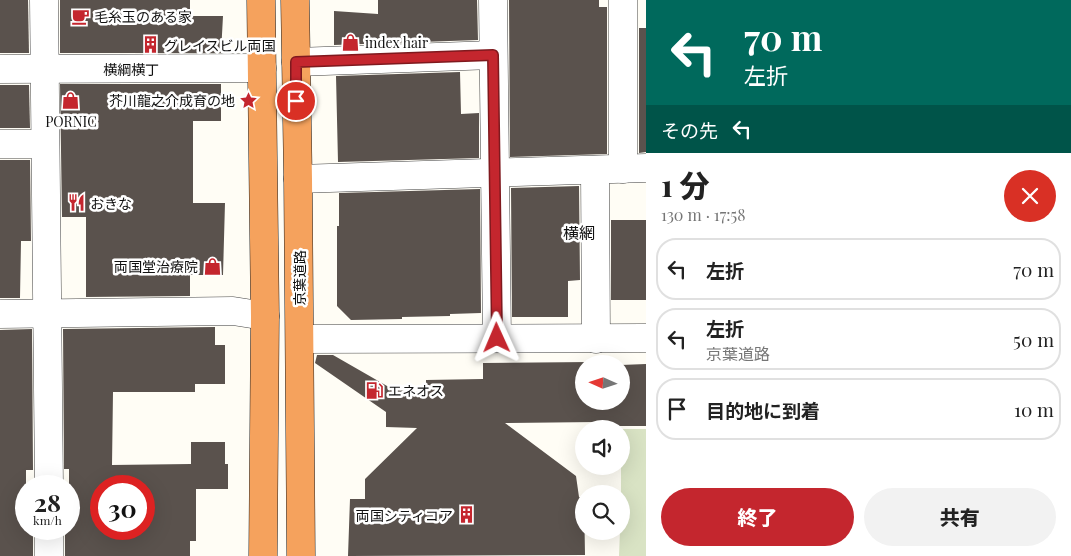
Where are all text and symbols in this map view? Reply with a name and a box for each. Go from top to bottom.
cafe icon: 毛糸玉のある家 [70,6,90,26]
place label: 毛糸玉のある家 [94,7,192,26]
text: 70 m [744,13,822,60]
icon: left [661,20,726,85]
shop icon: index hair [341,32,361,52]
place label: index hair [365,33,429,52]
building icon: グレイスビル両国 [140,35,160,55]
place label: グレイスビル両国 [164,36,276,55]
street label: 横綱横丁 [103,60,159,79]
text: 左折 [744,60,788,90]
pin [275,80,317,122]
icon: arrive [282,87,310,115]
place icon: 芥川龍之介成育の地 [239,90,259,110]
shop icon: PORNIC [61,91,81,111]
place label: 芥川龍之介成育の地 [109,91,235,110]
place label: PORNIC [45,112,97,131]
icon: left [728,115,756,143]
text: その先 [661,117,718,143]
text: 1 分 [661,165,709,205]
button: close [1004,170,1056,222]
restaurant icon: おきな [66,193,86,213]
place label: おきな [90,194,132,213]
text: 130 m · 17:58 [661,204,745,225]
district label: 横網 [563,222,595,243]
street label: 京葉道路 [290,250,309,306]
icon: left [663,255,691,283]
shop icon: 両国堂治療院 [202,256,222,276]
text: 70 m [1013,256,1054,282]
place label: 両国堂治療院 [114,257,198,276]
text: 左折 [706,257,744,283]
position arrow [470,311,522,363]
text: 左折 [706,315,744,341]
icon: left [663,325,691,353]
text: 50 m [1013,326,1054,352]
text: 京葉道路 [706,343,770,364]
north arrow [575,355,630,410]
map controls [575,355,630,540]
fuel station icon: エネオス [364,380,384,400]
place label: エネオス [388,381,444,400]
icon: arrive [663,395,691,423]
text: 10 m [1014,396,1054,422]
text: 目的地に到着 [706,397,820,423]
button: sound [575,420,630,475]
speed limit sign: 30 [90,475,155,540]
text: 28 [34,485,61,518]
button: search [575,485,630,540]
button: 終了 [661,488,854,546]
button: 共有 [864,488,1056,546]
building icon: 両国シティコア [457,505,477,525]
place label: 両国シティコア [356,506,453,525]
text: km/h [33,512,62,528]

